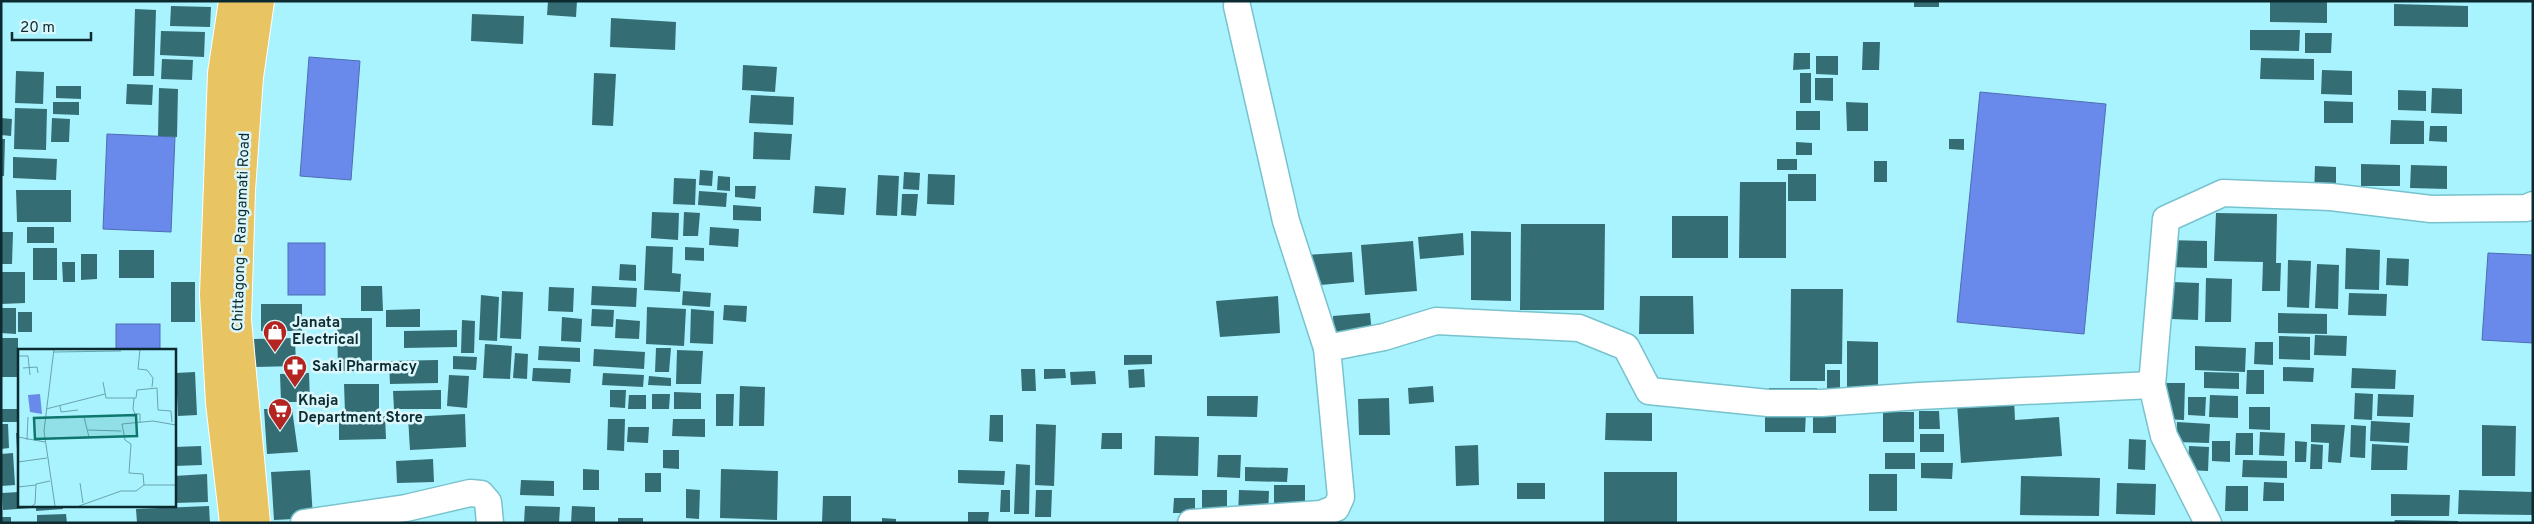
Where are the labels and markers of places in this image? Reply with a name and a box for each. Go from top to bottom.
place label: Janata Electrical [292,314,359,350]
shop icon: Janata Electrical [262,319,288,353]
pharmacy icon: Saki Pharmacy [282,354,308,388]
place label: Saki Pharmacy [312,358,418,377]
place label: Khaja Department Store [298,392,423,428]
supermarket icon: Khaja Department Store [267,397,293,431]

